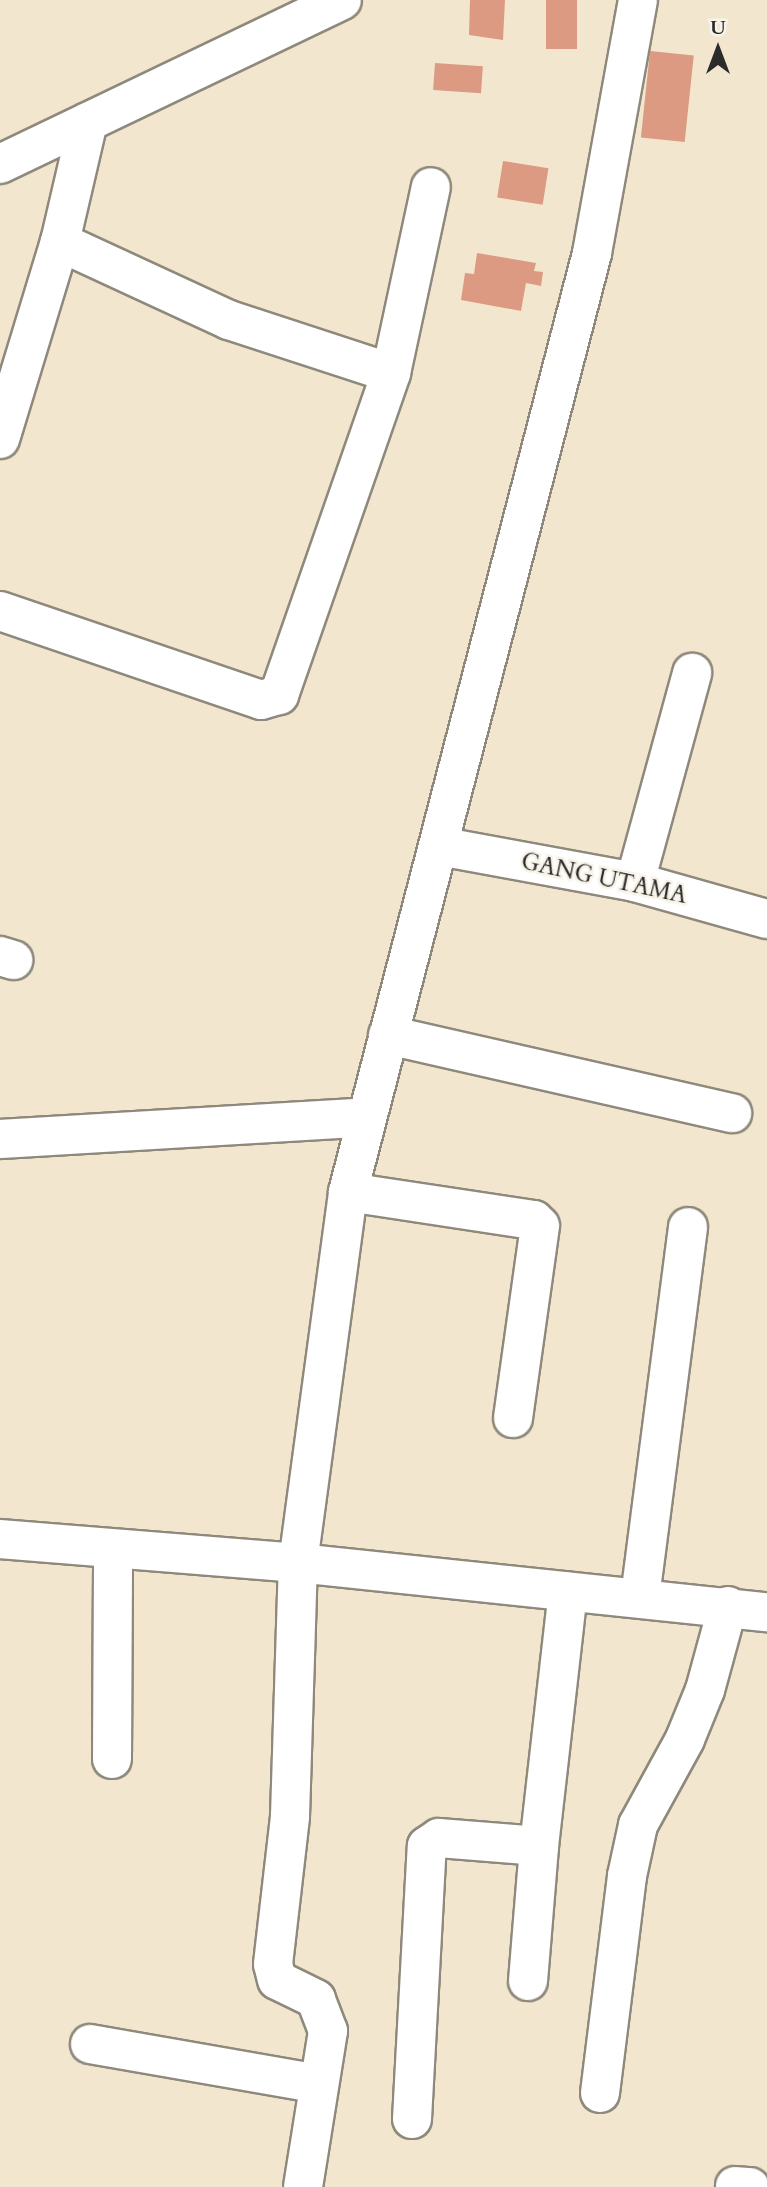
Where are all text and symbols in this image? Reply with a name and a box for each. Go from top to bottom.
north arrow [683,14,753,84]
text: U [710,15,726,41]
street label: GANG UTAMA [519,848,689,910]

